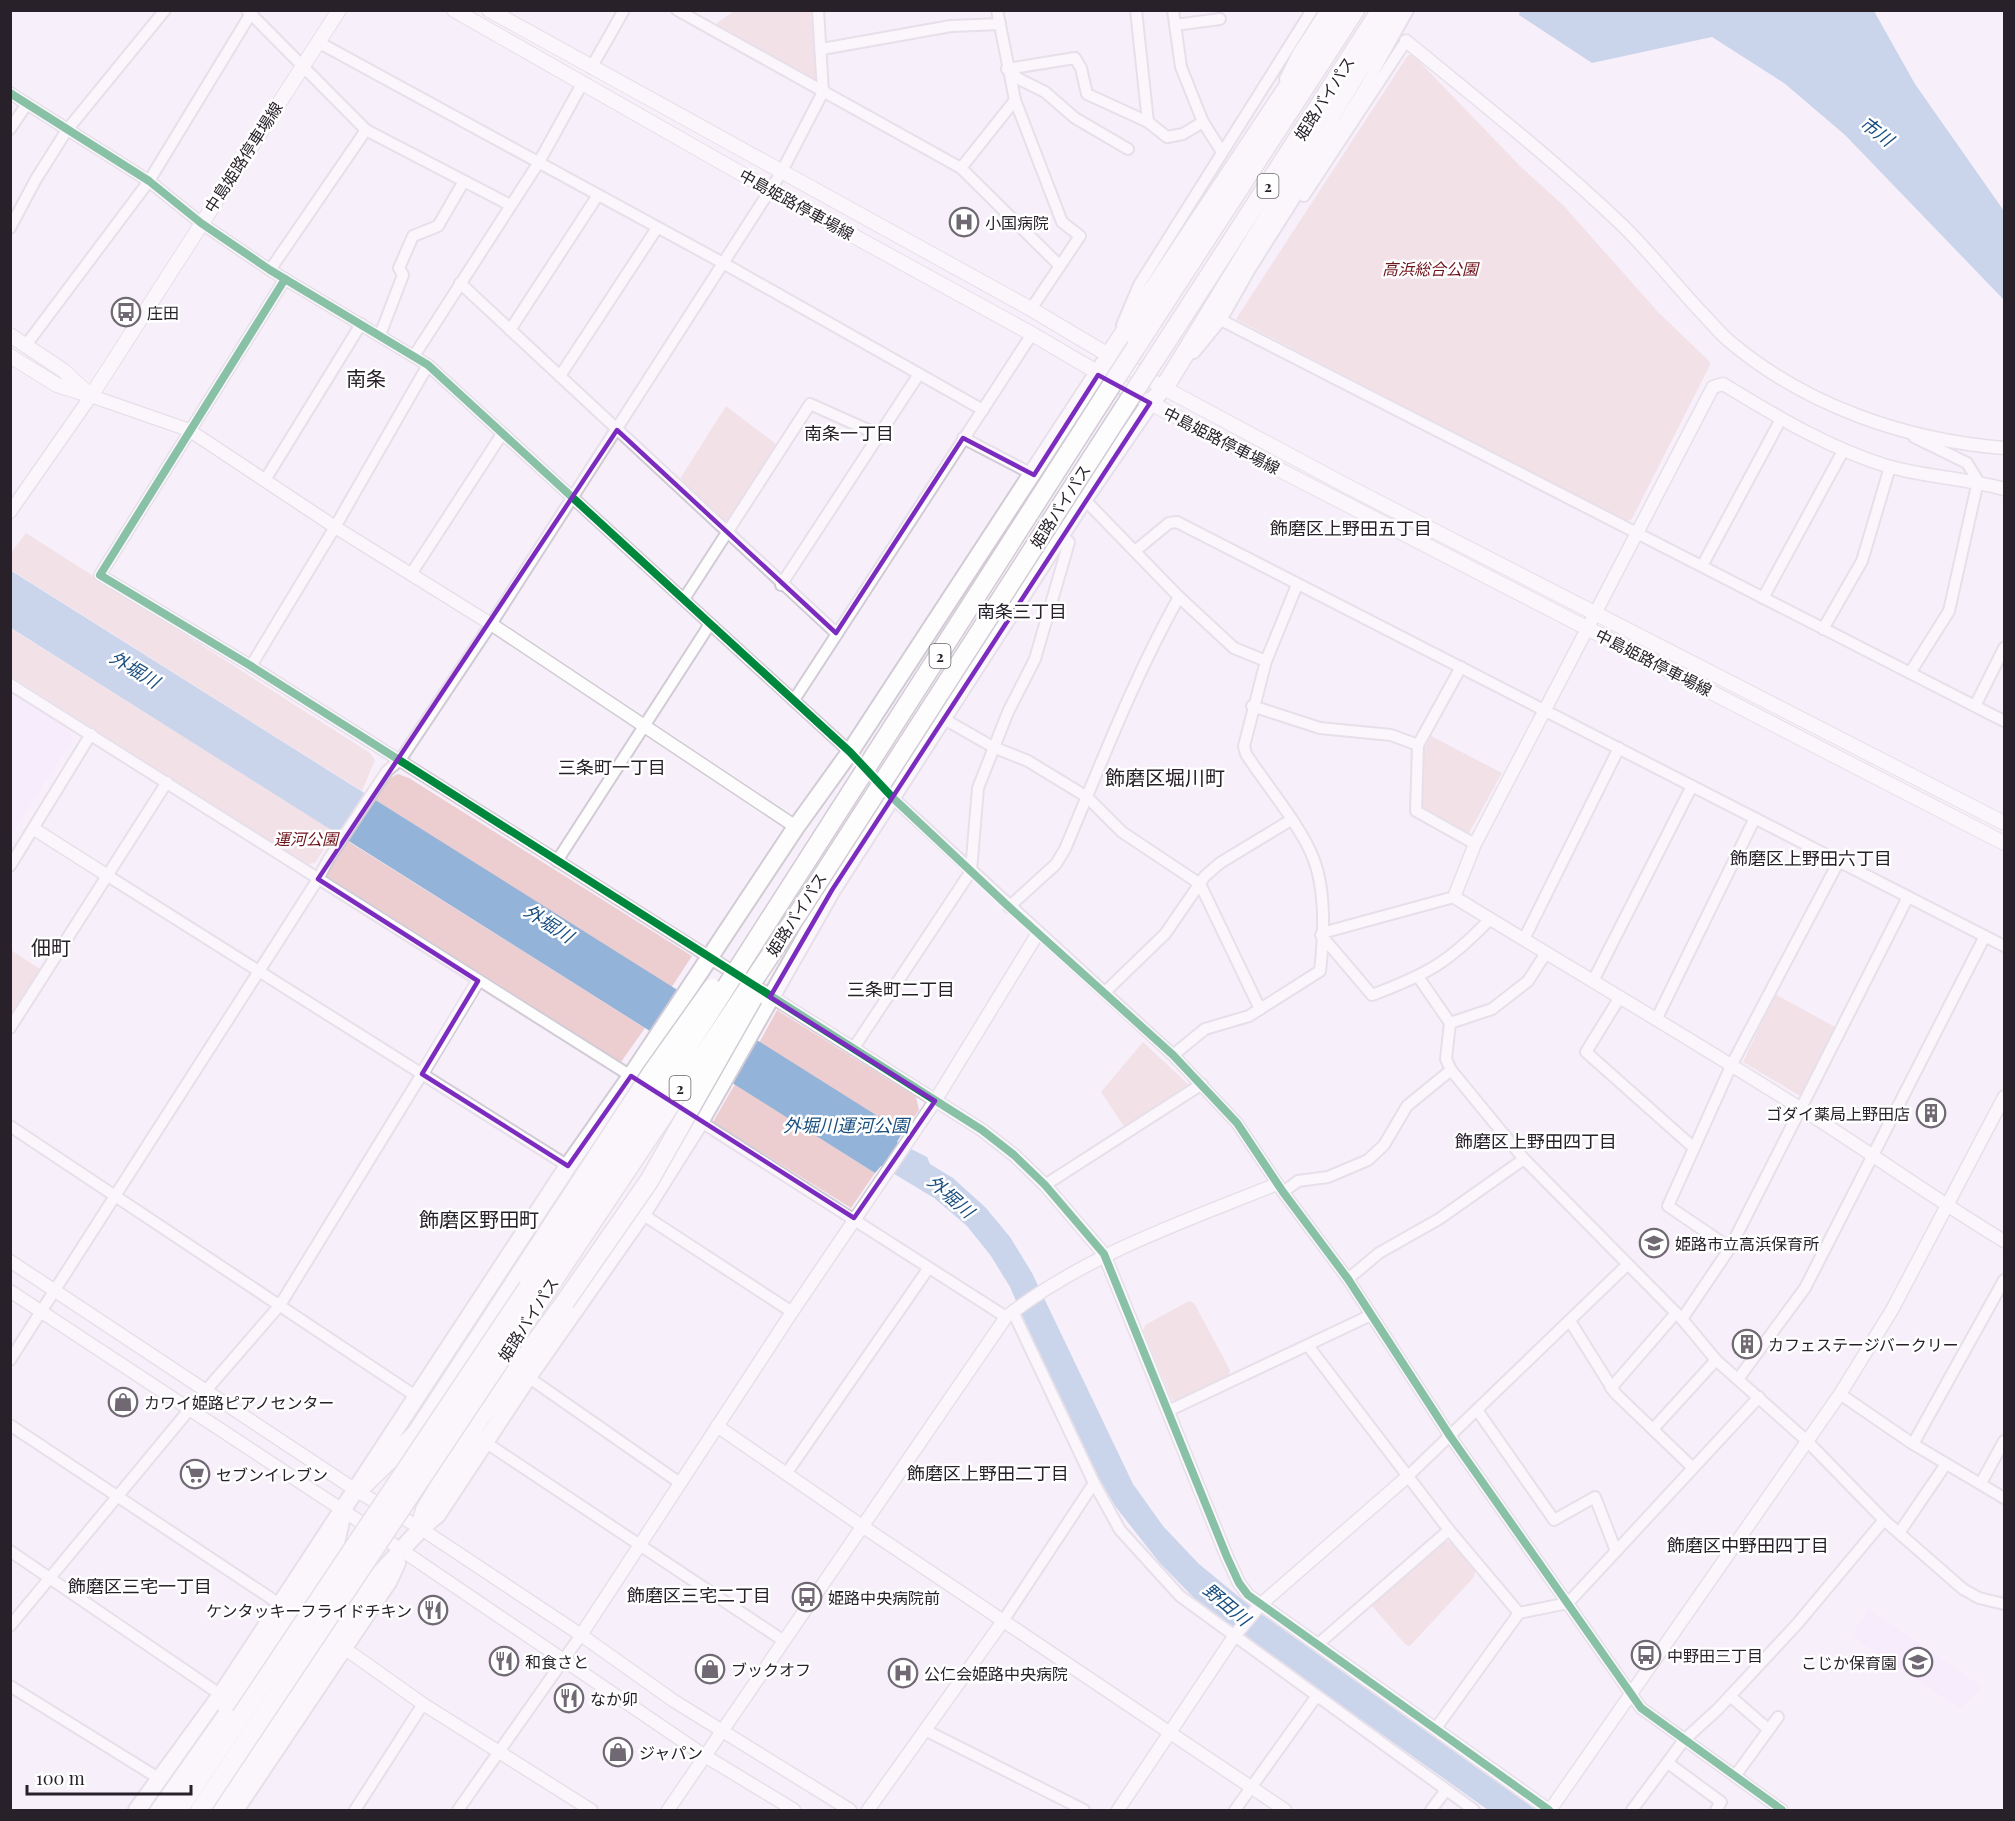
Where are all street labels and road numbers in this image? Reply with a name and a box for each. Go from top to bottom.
street label: 姫路バイパス [1289,52,1359,144]
street label: 中島姫路停車場線 [199,98,287,216]
street label: 中島姫路停車場線 [736,164,858,244]
road number: 2 [1258,174,1278,198]
street label: 中島姫路停車場線 [1160,402,1284,478]
street label: 姫路バイパス [1025,460,1095,552]
street label: 中島姫路停車場線 [1592,624,1716,700]
road number: 2 [930,644,950,668]
street label: 姫路バイパス [761,868,831,960]
road number: 2 [670,1076,690,1100]
street label: 姫路バイパス [493,1273,563,1365]

